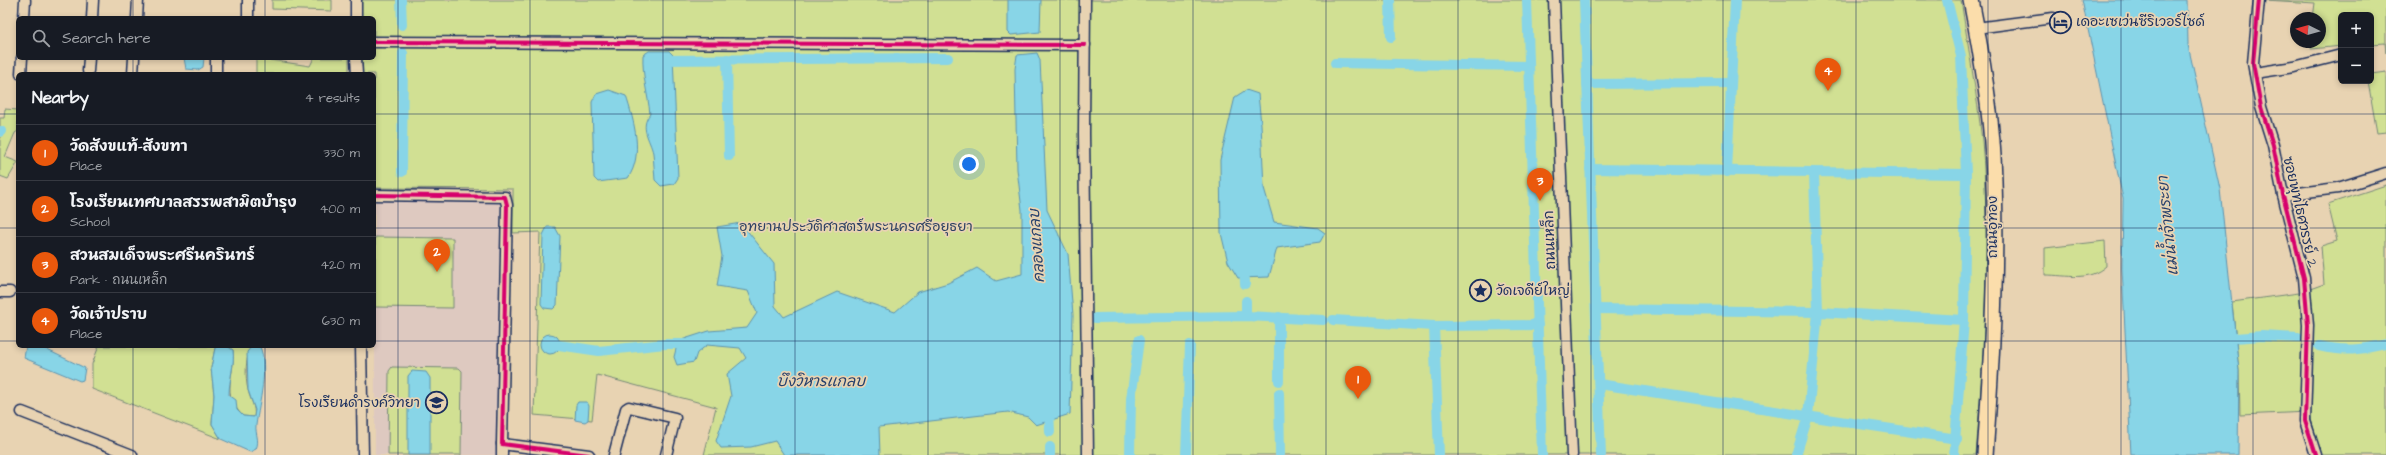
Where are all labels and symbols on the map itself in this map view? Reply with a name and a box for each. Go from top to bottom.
hotel icon: เดอะเซเว่นซีริเวอร์ไซด์ [2047,9,2073,35]
place label: เดอะเซเว่นซีริเวอร์ไซด์ [2076,12,2205,32]
north arrow [2290,12,2326,48]
pin: 4 [1815,58,1841,91]
your location [959,154,979,174]
street label: ซอยพุทไธศวรรย์ 2 [2278,155,2322,269]
pin: 3 [1527,168,1553,201]
water label: แม่น้ำเจ้าพระยา [2148,174,2184,277]
street label: ถนนอู่ทอง [1983,196,2003,258]
water label: คลองแกลบ [1024,207,1050,284]
street label: ถนนเหล็ก [1539,210,1561,270]
park label: อุทยานประวัติศาสตร์พระนครศรีอยุธยา [739,217,973,237]
pin: 2 [424,239,450,272]
place icon: วัดเจดีย์ใหญ่ [1468,278,1494,304]
place label: วัดเจดีย์ใหญ่ [1496,281,1570,301]
pin: 1 [1345,366,1371,399]
water label: บึงวิหารแกลบ [777,371,867,392]
school or university icon: โรงเรียนดำรงค์วิทยา [423,390,449,416]
place label: โรงเรียนดำรงค์วิทยา [299,393,420,413]

